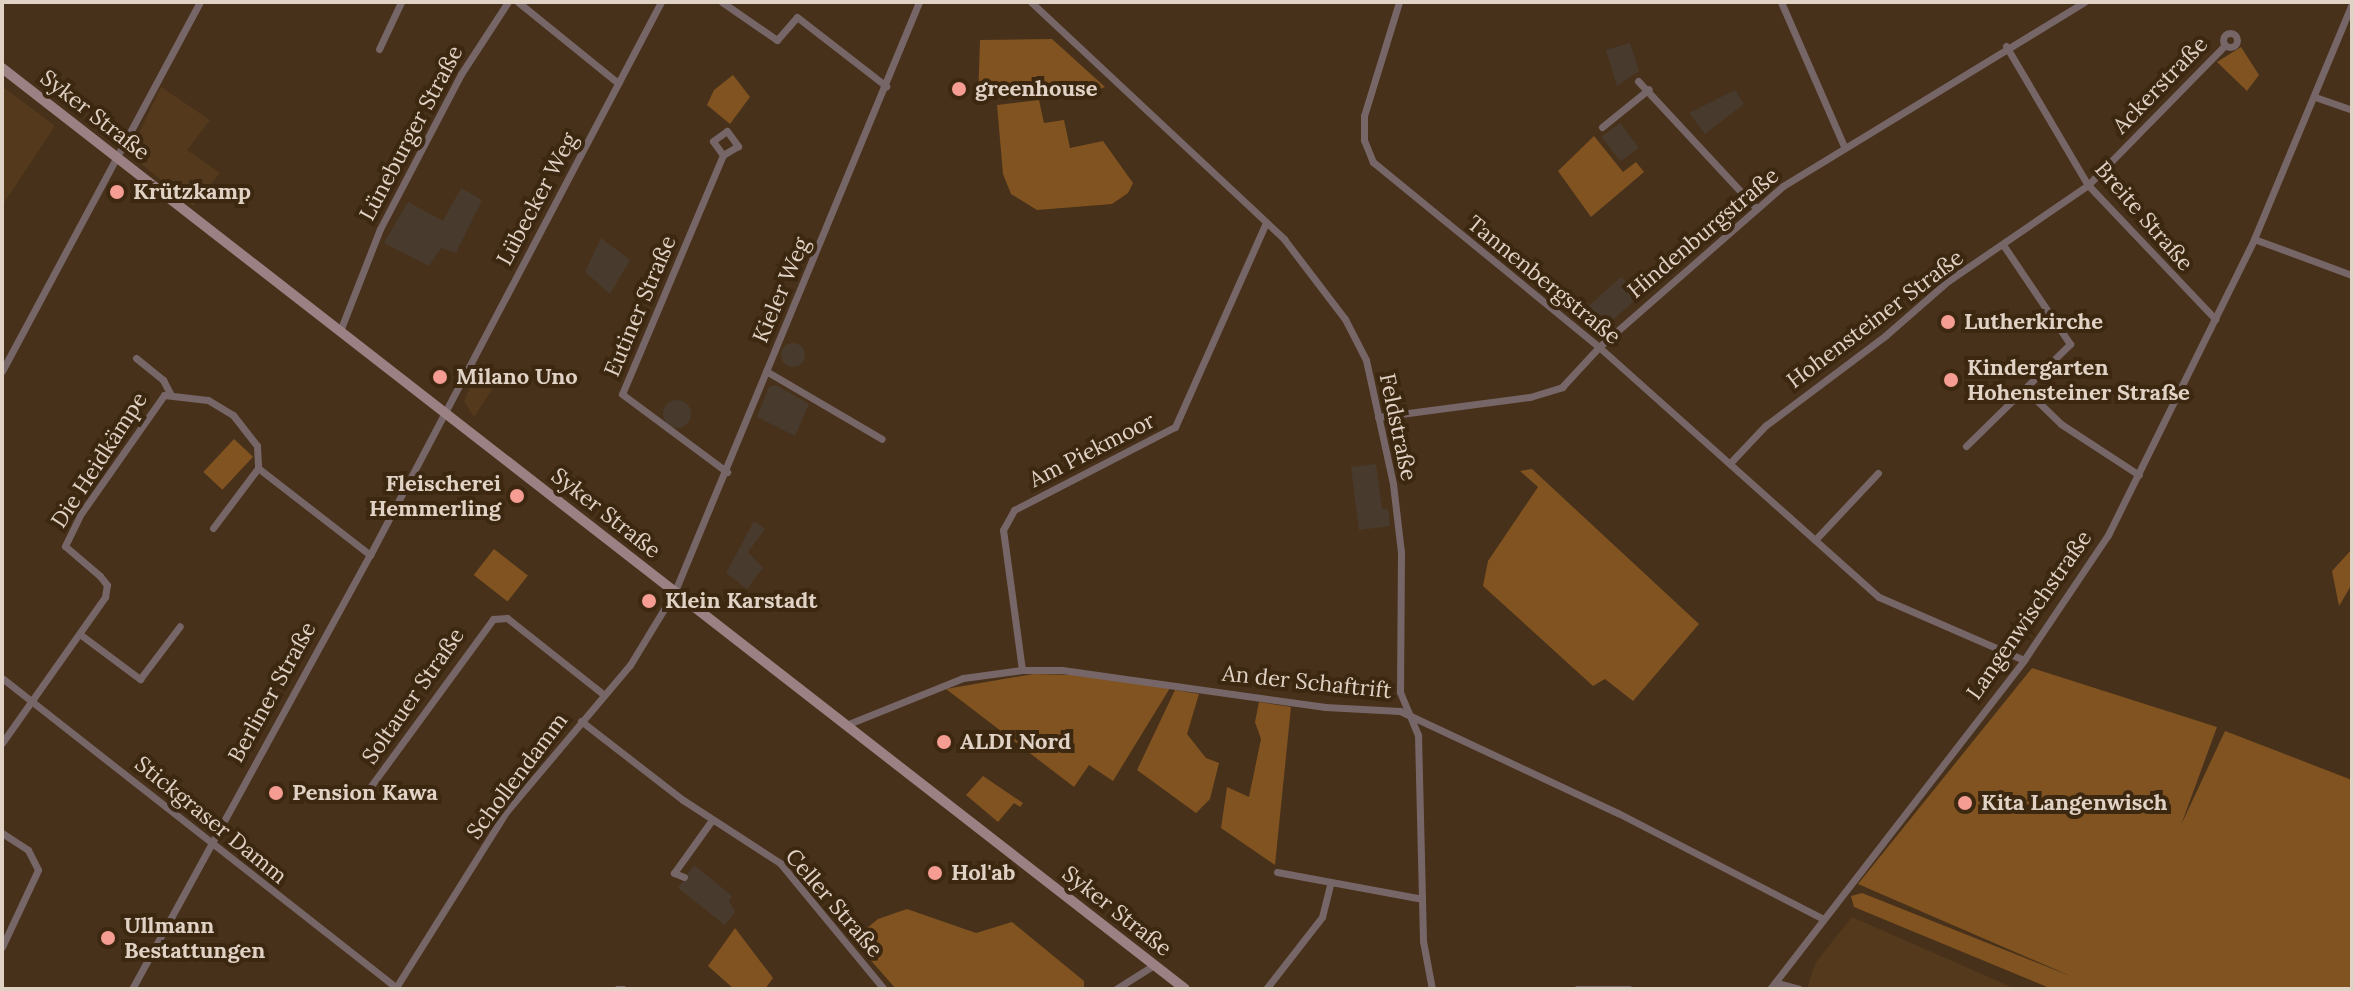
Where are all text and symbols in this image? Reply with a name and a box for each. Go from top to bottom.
street label: Ackerstraße [2107,31,2213,139]
street label: Lüneburger Straße [354,41,468,225]
street label: Syker Straße [35,64,155,166]
place label: greenhouse [975,76,1098,102]
marker: greenhouse [950,80,968,98]
street label: Lübecker Weg [491,128,583,270]
street label: Breite Straße [2089,156,2199,276]
street label: Hindenburgstraße [1622,162,1784,304]
place label: Krützkamp [133,179,251,205]
marker: Krützkamp [108,183,126,201]
street label: Tannenbergstraße [1462,210,1626,350]
street label: Eutiner Straße [598,232,682,380]
street label: Kieler Weg [747,234,815,346]
street label: Hohensteiner Straße [1782,244,1968,394]
place label: Lutherkirche [1964,309,2103,335]
marker: Lutherkirche [1939,313,1957,331]
place label: Kindergarten Hohensteiner Straße [1967,354,2190,406]
place label: Milano Uno [456,364,578,390]
marker: Milano Uno [431,368,449,386]
street label: Feldstraße [1374,371,1422,483]
marker: Kindergarten Hohensteiner Straße [1942,371,1960,389]
street label: Die Heidkämpe [45,387,153,533]
street label: Am Piekmoor [1025,407,1159,493]
street label: Syker Straße [546,462,666,564]
place label: Fleischerei Hemmerling [369,470,501,522]
marker: Fleischerei Hemmerling [508,487,526,505]
street label: Langenwischstraße [1961,525,2097,705]
place label: Klein Karstadt [665,588,817,614]
marker: Klein Karstadt [640,592,658,610]
street label: Berliner Straße [223,617,321,767]
street label: Soltauer Straße [356,623,470,769]
street label: An der Schaftrift [1221,660,1393,704]
street label: Schollendamm [461,708,573,844]
place label: ALDI Nord [960,729,1071,755]
marker: ALDI Nord [935,733,953,751]
street label: Stickgraser Damm [130,751,292,889]
place label: Pension Kawa [292,780,438,806]
marker: Pension Kawa [267,784,285,802]
place label: Kita Langenwisch [1981,790,2167,816]
marker: Kita Langenwisch [1956,794,1974,812]
street label: Celler Straße [780,843,888,963]
place label: Hol'ab [951,860,1015,886]
street label: Syker Straße [1057,860,1177,962]
marker: Hol'ab [926,864,944,882]
place label: Ullmann Bestattungen [124,912,265,964]
marker: Ullmann Bestattungen [99,929,117,947]

